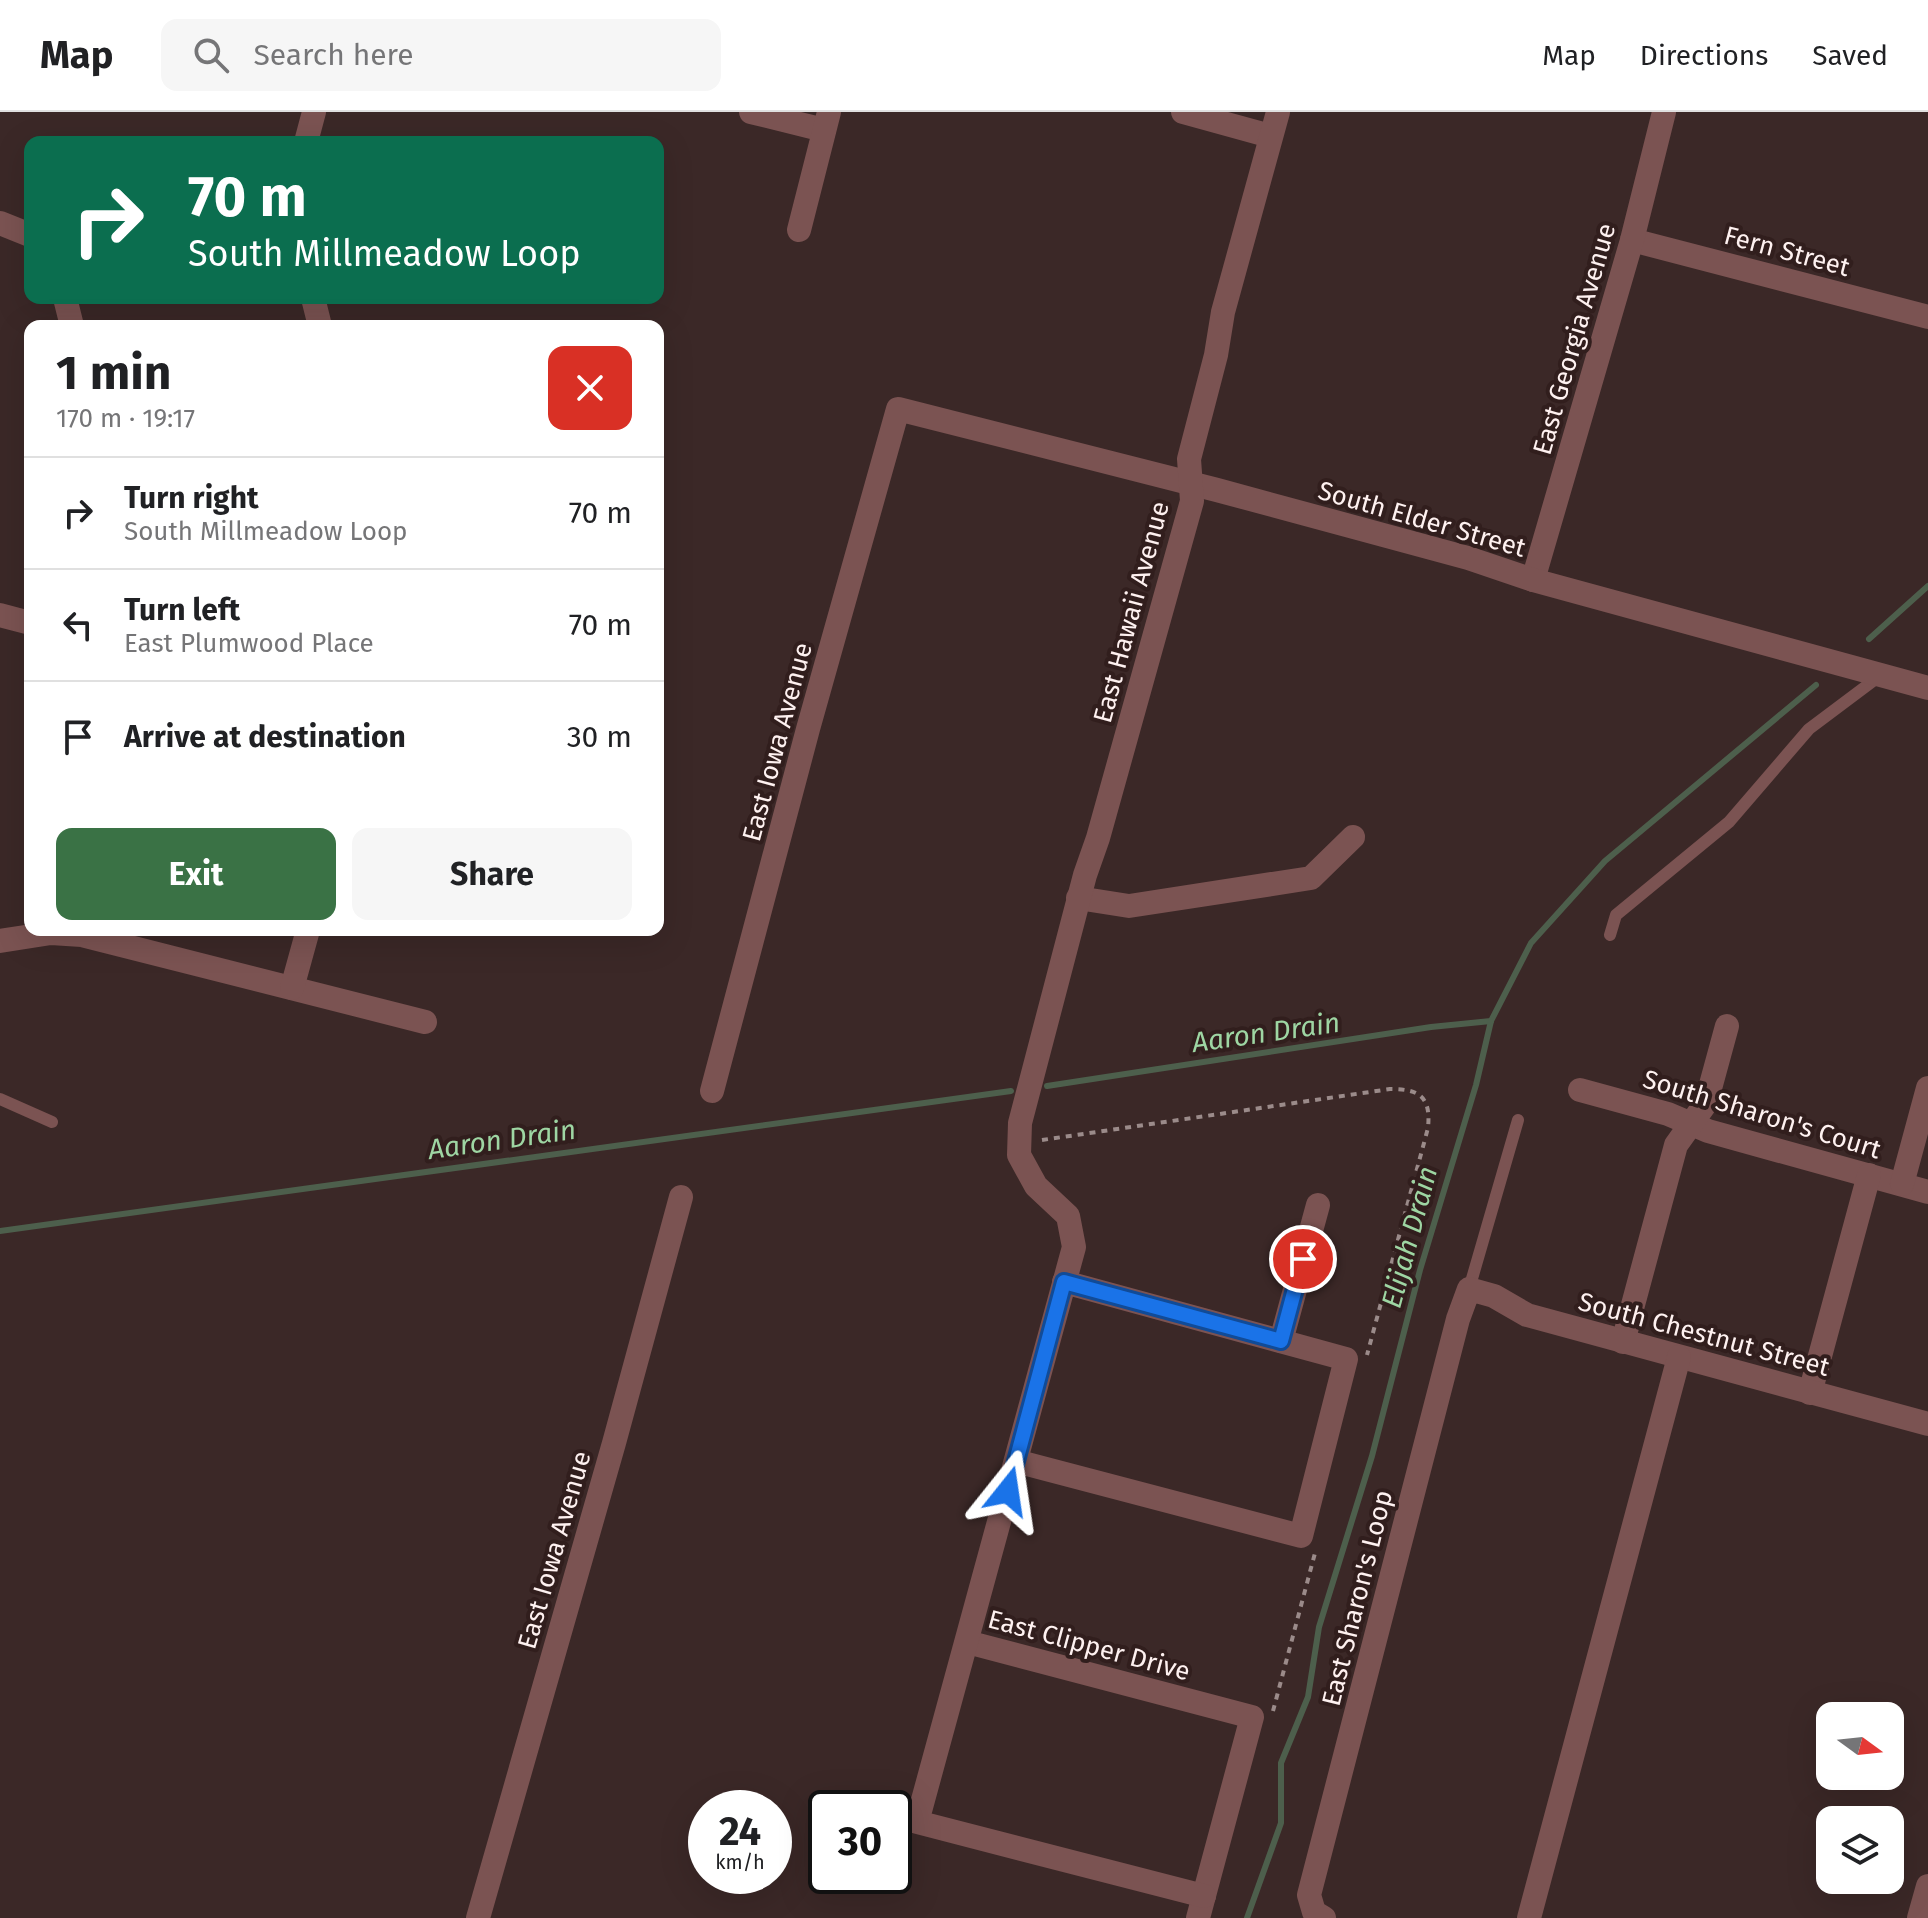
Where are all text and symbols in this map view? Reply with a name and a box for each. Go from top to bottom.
search box [161,19,721,91]
text: Map [40,32,113,78]
icon: search [189,33,233,77]
text: Search here [253,37,414,73]
text: Map [1542,39,1596,72]
text: Directions [1640,39,1768,72]
text: Saved [1812,39,1888,72]
text: 70 m [188,164,307,231]
icon: right [56,168,160,272]
street label: East Georgia Avenue [1527,220,1622,459]
street label: Fern Street [1721,220,1854,283]
text: South Millmeadow Loop [188,232,581,276]
text: 1 min [56,344,171,402]
button: close [548,346,632,430]
text: 170 m · 19:17 [56,403,195,434]
street label: South Elder Street [1315,475,1530,564]
text: Turn right [124,480,259,516]
icon: right [56,491,100,535]
text: 70 m [569,495,632,531]
street label: East Hawaii Avenue [1087,498,1176,726]
text: South Millmeadow Loop [124,516,408,547]
text: Turn left [124,592,240,628]
icon: left [56,603,100,647]
text: 70 m [569,607,632,643]
text: East Plumwood Place [124,628,374,659]
street label: East Iowa Avenue [736,639,819,845]
icon: arrive [56,715,100,759]
text: Arrive at destination [124,719,406,755]
text: 30 m [567,719,632,755]
button: Exit [56,828,336,920]
button: Share [352,828,632,920]
water label: Aaron Drain [1189,1006,1342,1059]
street label: South Sharon's Court [1639,1064,1885,1166]
water label: Aaron Drain [425,1113,578,1166]
water label: Elijah Drain [1375,1163,1444,1312]
pin [1269,1225,1337,1293]
icon: arrive [1281,1237,1325,1281]
street label: South Chestnut Street [1575,1286,1833,1383]
street label: East Iowa Avenue [511,1448,598,1653]
position arrow [966,1449,1050,1533]
street label: East Sharon's Loop [1316,1487,1399,1709]
street label: East Clipper Drive [984,1604,1193,1687]
north arrow [1816,1702,1904,1790]
map controls [1816,1702,1904,1894]
speed limit sign: 30 [808,1790,912,1894]
button: layers [1816,1806,1904,1894]
text: 24 [719,1808,761,1856]
text: km/h [715,1850,765,1874]

